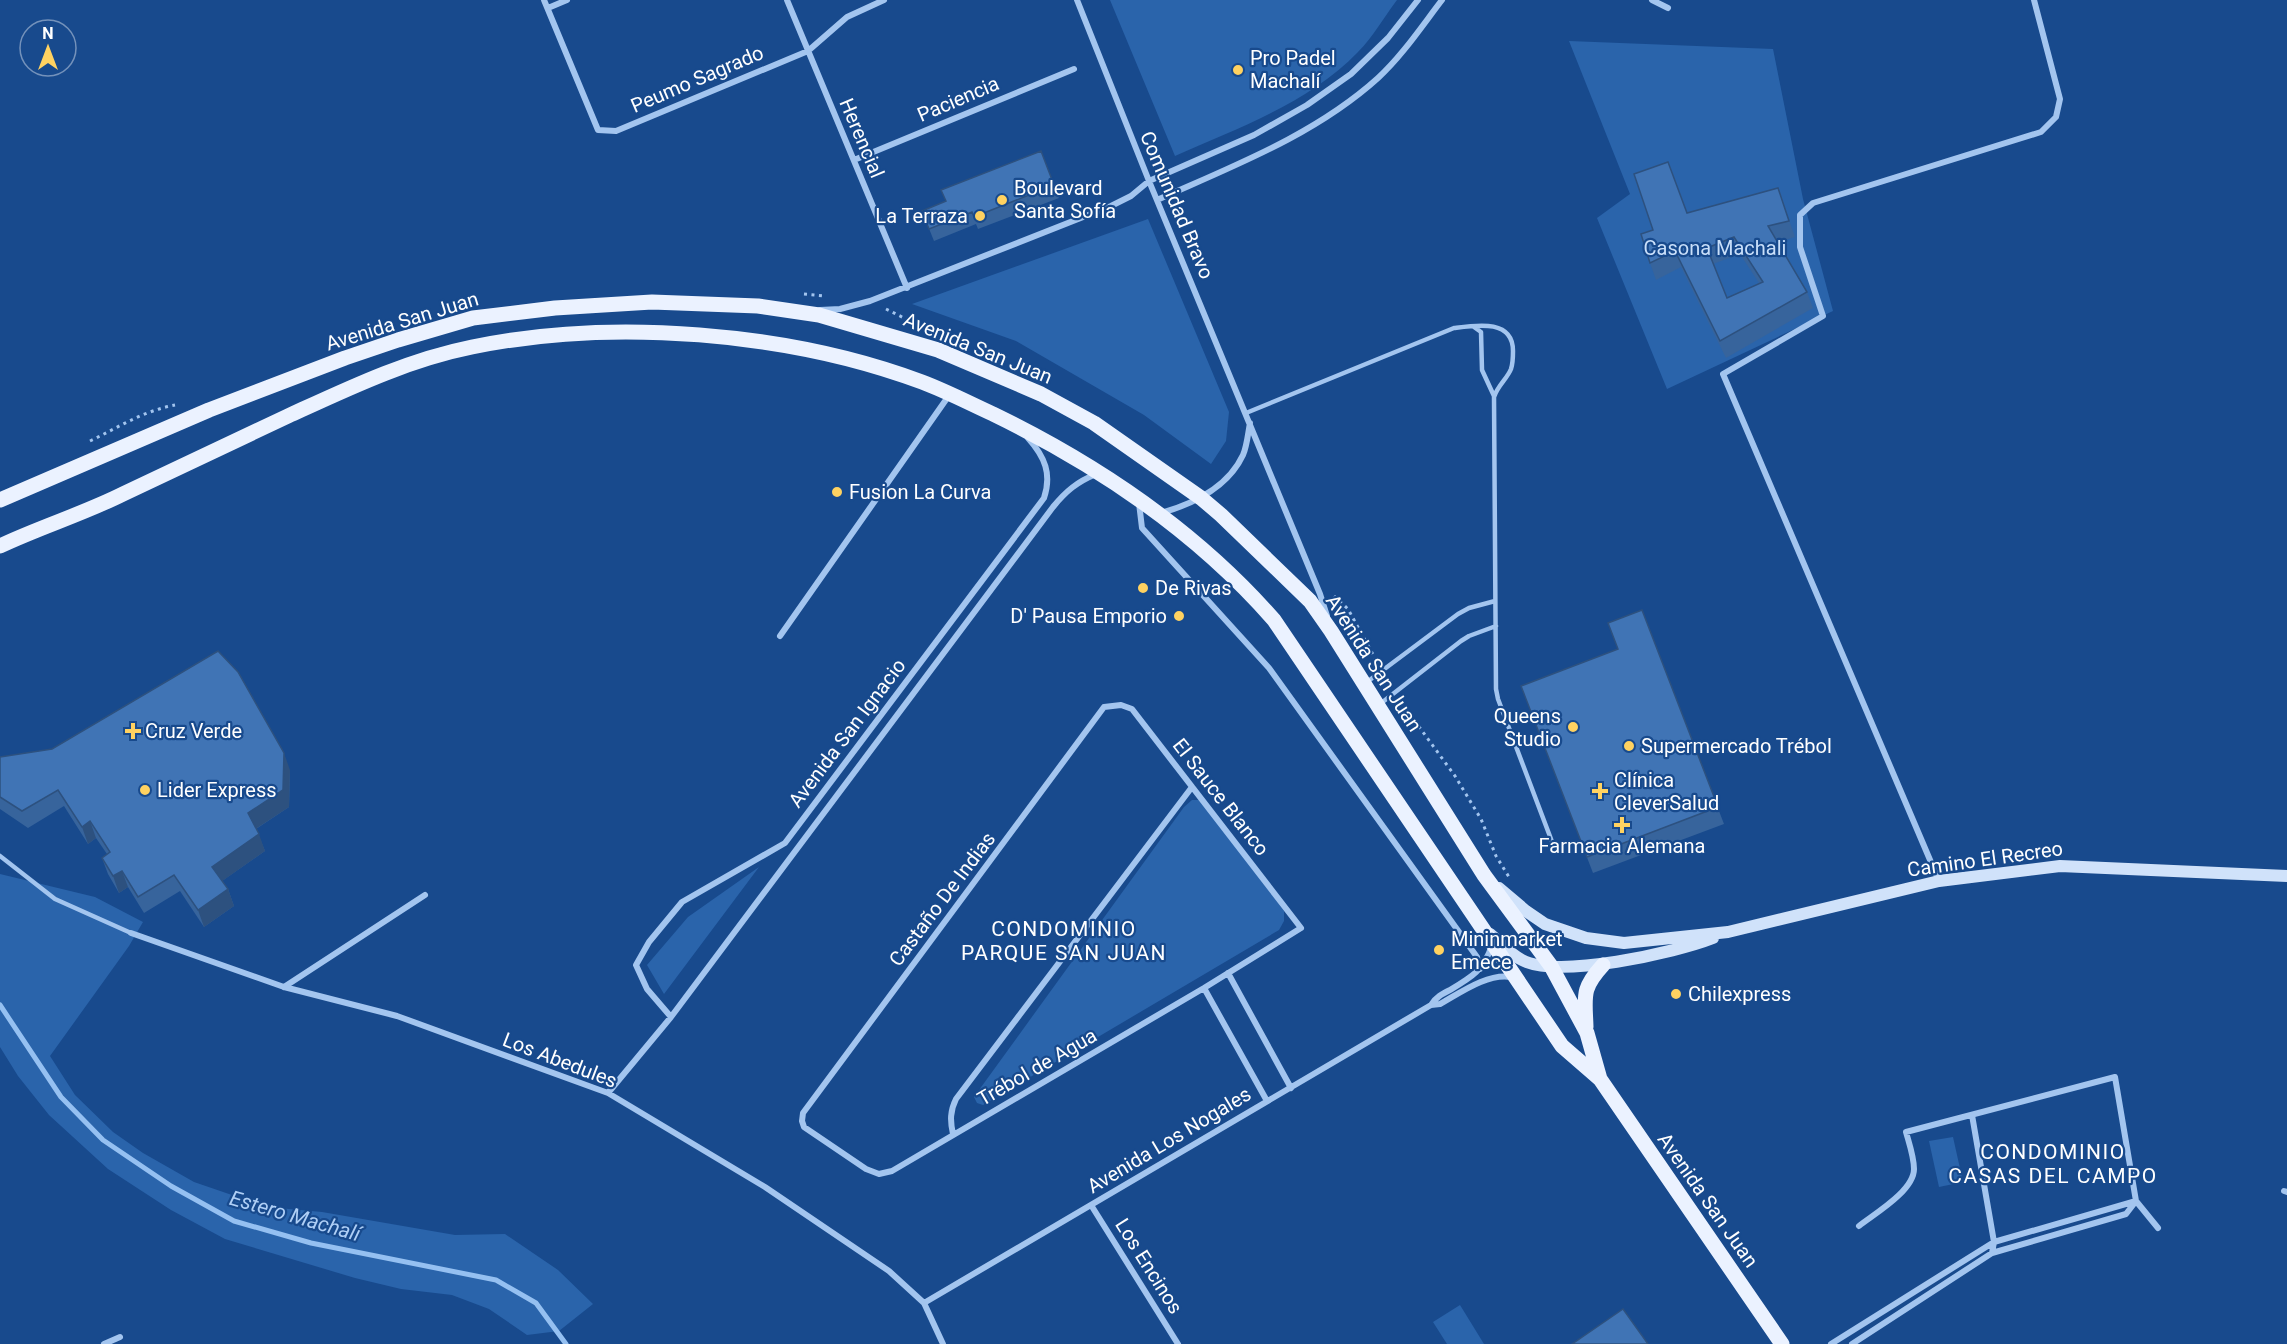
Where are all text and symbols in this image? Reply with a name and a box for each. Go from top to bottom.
north arrow [18,18,78,78]
text: N [42,24,54,43]
street label: Peumo Sagrado [627,40,767,118]
place label: Pro Padel Machalí [1250,46,1336,93]
marker: Pro Padel Machalí [1231,63,1245,77]
street label: Paciencia [913,71,1003,127]
street label: Herencial [835,95,889,181]
street label: Comunidad Bravo [1135,128,1219,282]
place label: Boulevard Santa Sofía [1014,176,1116,223]
marker: Boulevard Santa Sofía [995,193,1009,207]
place label: La Terraza [875,204,968,228]
marker: La Terraza [973,209,987,223]
park label: Casona Machali [1644,236,1786,260]
street label: Avenida San Juan [323,286,481,356]
street label: Avenida San Juan [900,307,1056,389]
place label: Fusion La Curva [849,480,992,504]
marker: Fusion La Curva [830,485,844,499]
place label: De Rivas [1155,576,1232,600]
marker: De Rivas [1136,581,1150,595]
street label: Avenida San Juan [1321,590,1427,736]
place label: D' Pausa Emporio [1010,604,1167,628]
marker: D' Pausa Emporio [1172,609,1186,623]
street label: Avenida San Ignacio [783,654,911,812]
place label: Queens Studio [1494,704,1561,751]
place label: Cruz Verde [145,719,242,743]
marker: Queens Studio [1566,720,1580,734]
marker: Cruz Verde [126,724,140,738]
street label: El Sauce Blanco [1168,734,1274,860]
place label: Supermercado Trébol [1641,734,1832,758]
marker: Supermercado Trébol [1622,739,1636,753]
place label: Clínica CleverSalud [1614,768,1719,815]
place label: Lider Express [157,778,277,802]
marker: Clínica CleverSalud [1591,782,1609,800]
marker: Lider Express [138,783,152,797]
marker: Farmacia Alemana [1615,818,1629,832]
street label: Castaño De Indias [884,827,1000,971]
place label: Farmacia Alemana [1539,834,1705,858]
street label: Camino El Recreo [1906,836,2064,882]
district label: CONDOMINIO PARQUE SAN JUAN [961,917,1167,965]
place label: Mininmarket Emece [1451,927,1563,974]
marker: Mininmarket Emece [1432,943,1446,957]
place label: Chilexpress [1688,982,1791,1006]
marker: Chilexpress [1669,987,1683,1001]
street label: Trébol de Agua [973,1023,1101,1111]
street label: Los Abedules [499,1027,621,1093]
street label: Avenida Los Nogales [1083,1082,1255,1198]
street label: Avenida San Juan [1653,1128,1763,1272]
district label: CONDOMINIO CASAS DEL CAMPO [1948,1140,2158,1188]
water label: Estero Machalí [227,1186,366,1247]
street label: Los Encinos [1110,1214,1188,1318]

